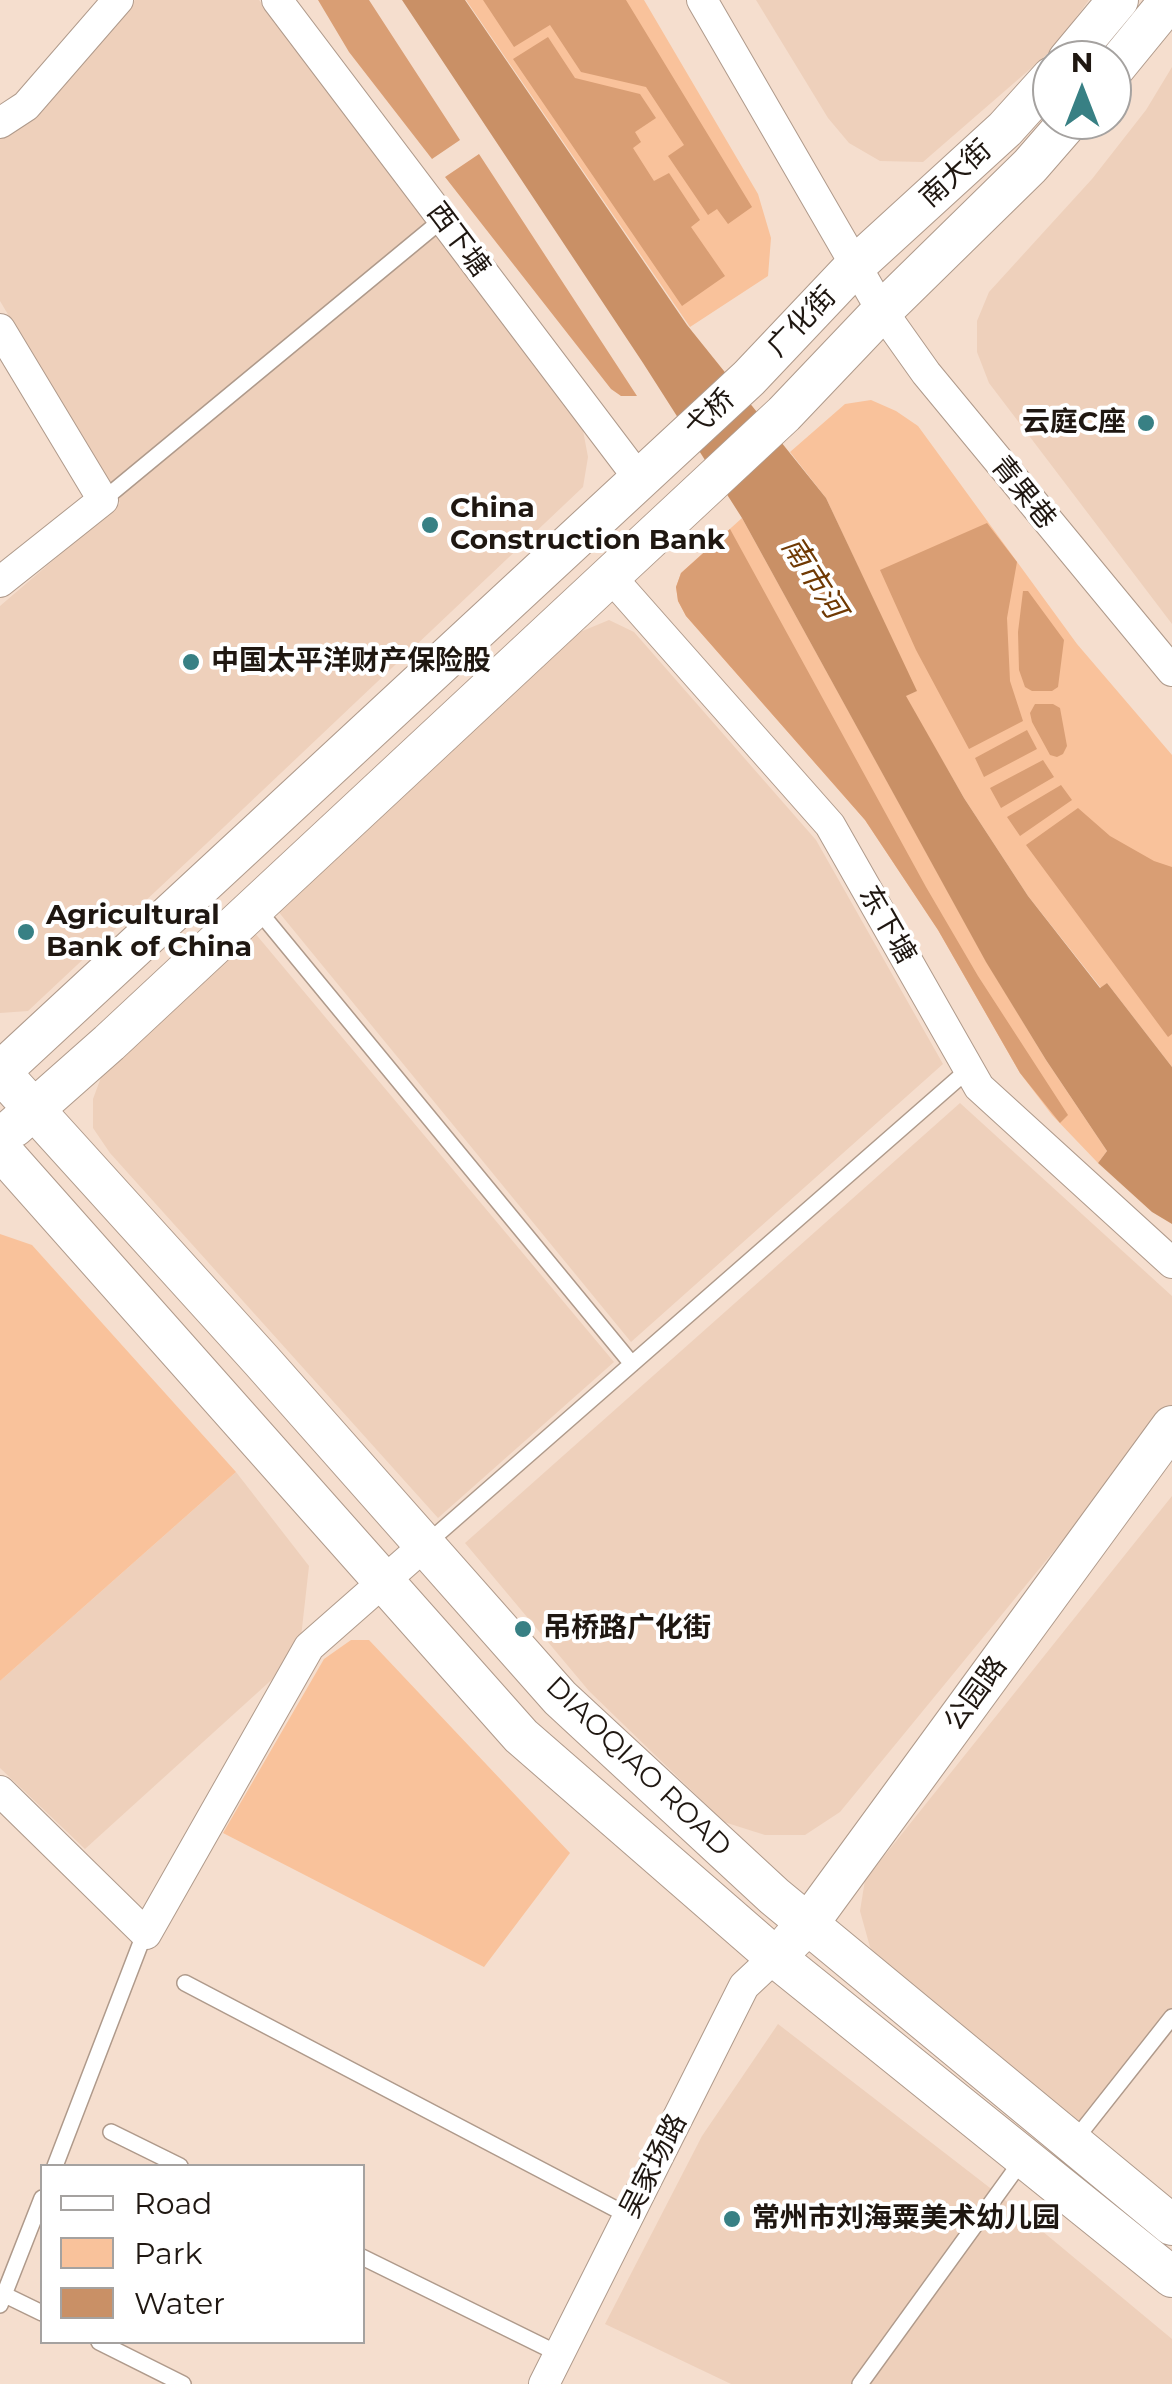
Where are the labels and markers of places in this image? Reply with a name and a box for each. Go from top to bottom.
place label: 云庭C座 [1022,406,1126,440]
marker: 云庭C座 [1135,412,1157,434]
place label: China Construction Bank [450,492,725,558]
marker: China Construction Bank [419,514,441,536]
place label: 中国太平洋财产保险股 [211,645,491,679]
marker: 中国太平洋财产保险股 [180,651,202,673]
place label: Agricultural Bank of China [46,899,252,965]
marker: Agricultural Bank of China [15,921,37,943]
place label: 吊桥路广化街 [543,1612,711,1646]
marker: 吊桥路广化街 [512,1618,534,1640]
place label: 常州市刘海粟美术幼儿园 [752,2202,1060,2236]
marker: 常州市刘海粟美术幼儿园 [721,2208,743,2230]

